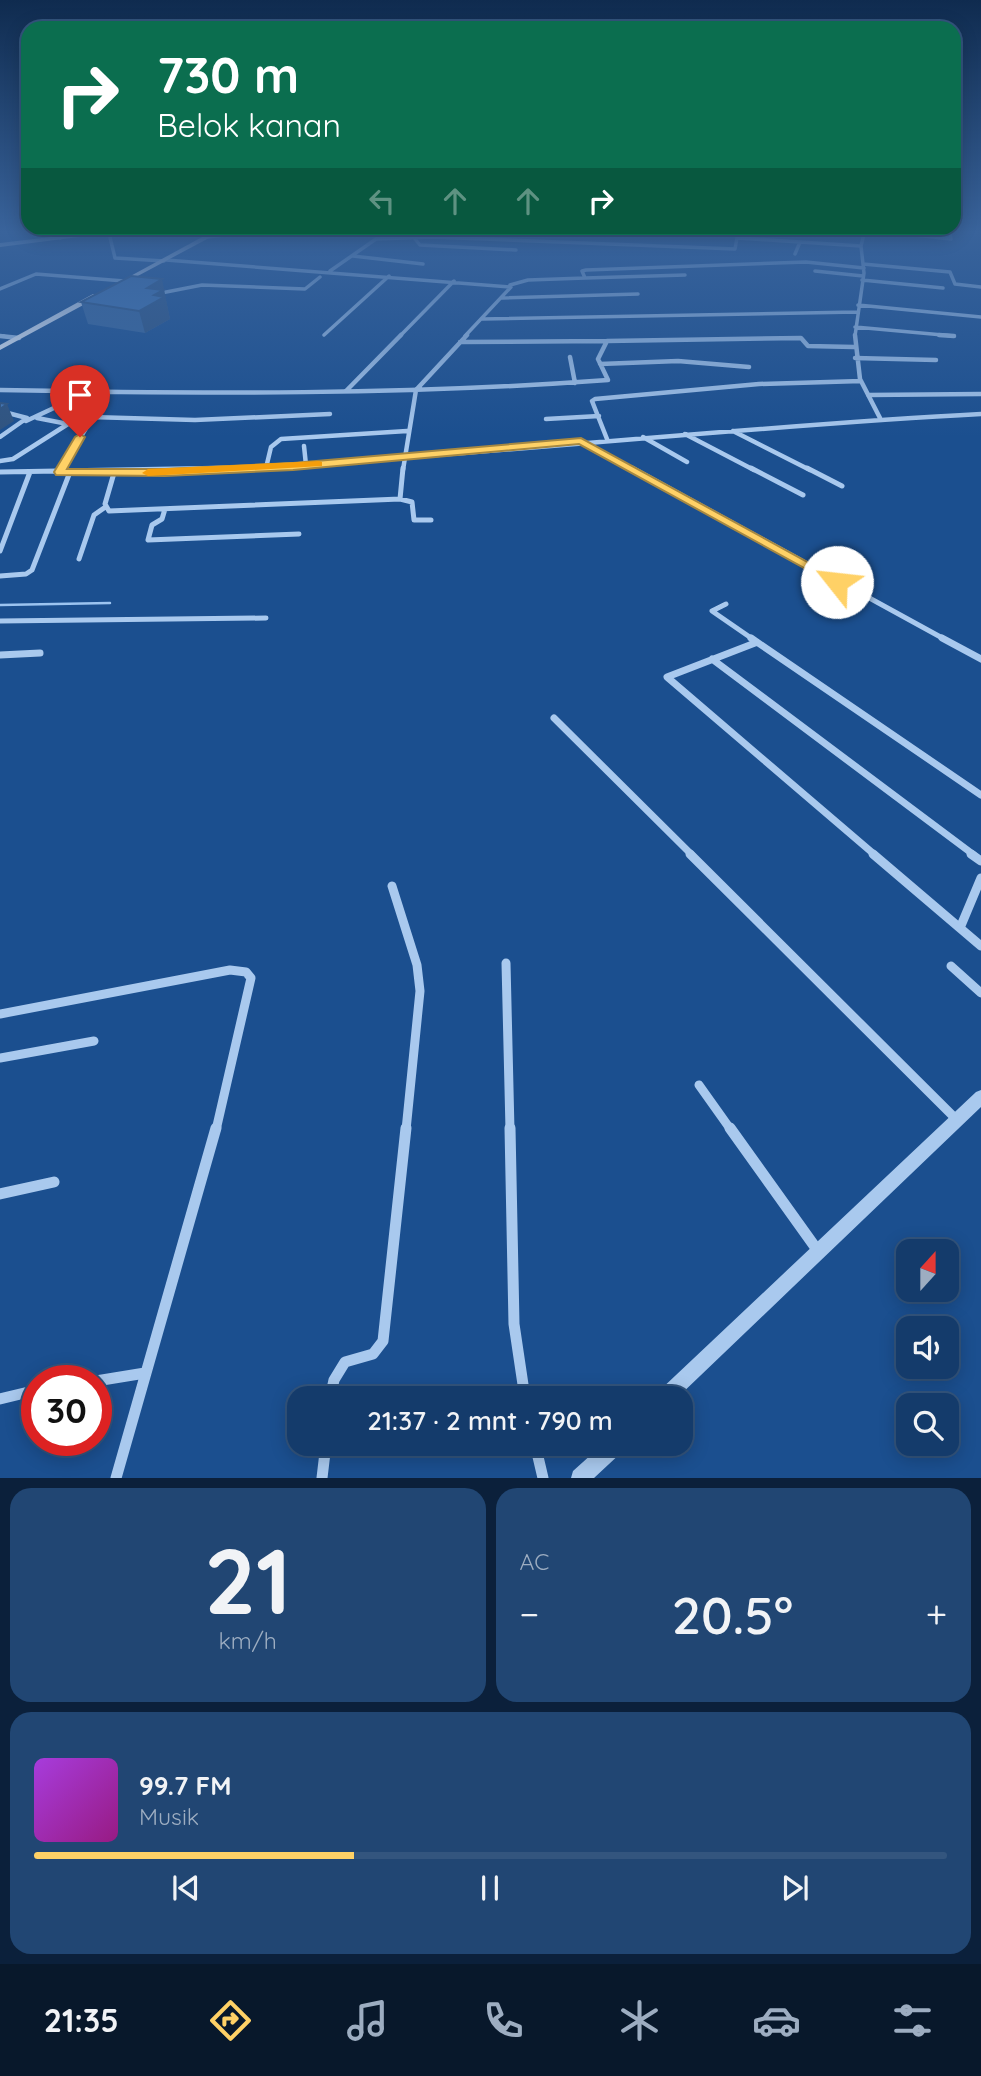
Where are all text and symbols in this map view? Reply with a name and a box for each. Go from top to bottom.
text: 730 m [157,44,299,105]
icon: right [42,49,133,140]
text: Belok kanan [157,105,341,145]
icon: left [363,182,401,220]
icon: ahead [436,182,474,220]
icon: ahead [509,182,547,220]
icon: right [582,182,620,220]
pin [50,365,110,437]
icon: arrive [61,376,99,414]
position arrow [800,545,874,619]
north arrow [896,1239,959,1302]
map controls [896,1239,959,1456]
button: sound [896,1316,959,1379]
speed limit sign: 30 [21,1365,112,1456]
button: search [896,1393,959,1456]
text: 21:37 · 2 mnt · 790 m [367,1404,613,1437]
text: 21 [204,1523,291,1637]
text: AC [520,1547,549,1576]
text: 20.5° [672,1582,793,1647]
text: − [520,1590,539,1638]
text: + [926,1590,947,1638]
text: km/h [219,1626,277,1655]
text: 99.7 FM [139,1769,231,1802]
text: Musik [139,1802,199,1831]
icon: previous [167,1869,205,1907]
icon: pause [471,1869,509,1907]
icon: next [776,1869,814,1907]
icon: directions [206,1996,255,2045]
icon: music [343,1996,392,2045]
icon: phone [479,1996,528,2045]
icon: climate [615,1996,664,2045]
icon: car [752,1996,801,2045]
icon: filters [888,1996,937,2045]
text: 21:35 [44,2000,119,2040]

